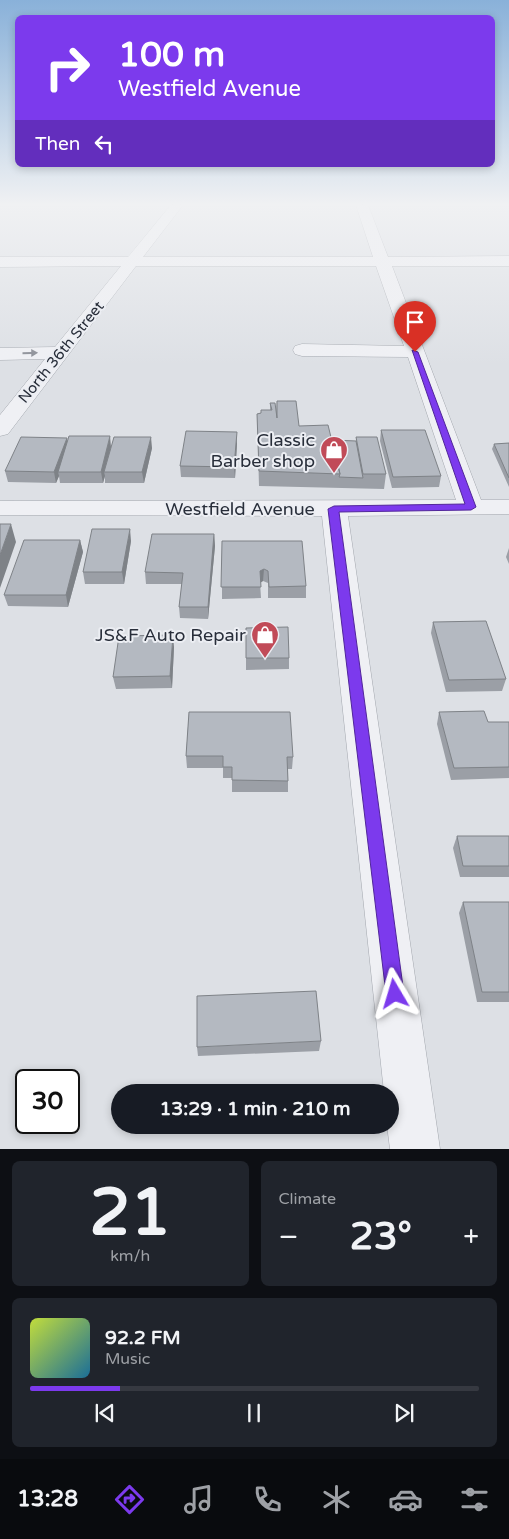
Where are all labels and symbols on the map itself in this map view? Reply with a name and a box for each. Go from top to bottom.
street label: North 36th Street [14,297,108,407]
pin [394,301,436,352]
one-way arrow [22,349,38,357]
place label: Classic Barber shop [210,429,315,472]
shop icon: Classic Barber shop [319,435,349,474]
street label: Westfield Avenue [165,498,315,520]
shop icon: JS&F Auto Repair [250,620,280,659]
place label: JS&F Auto Repair [95,624,246,646]
position arrow [368,967,420,1019]
speed limit sign: 30 [15,1069,80,1134]

